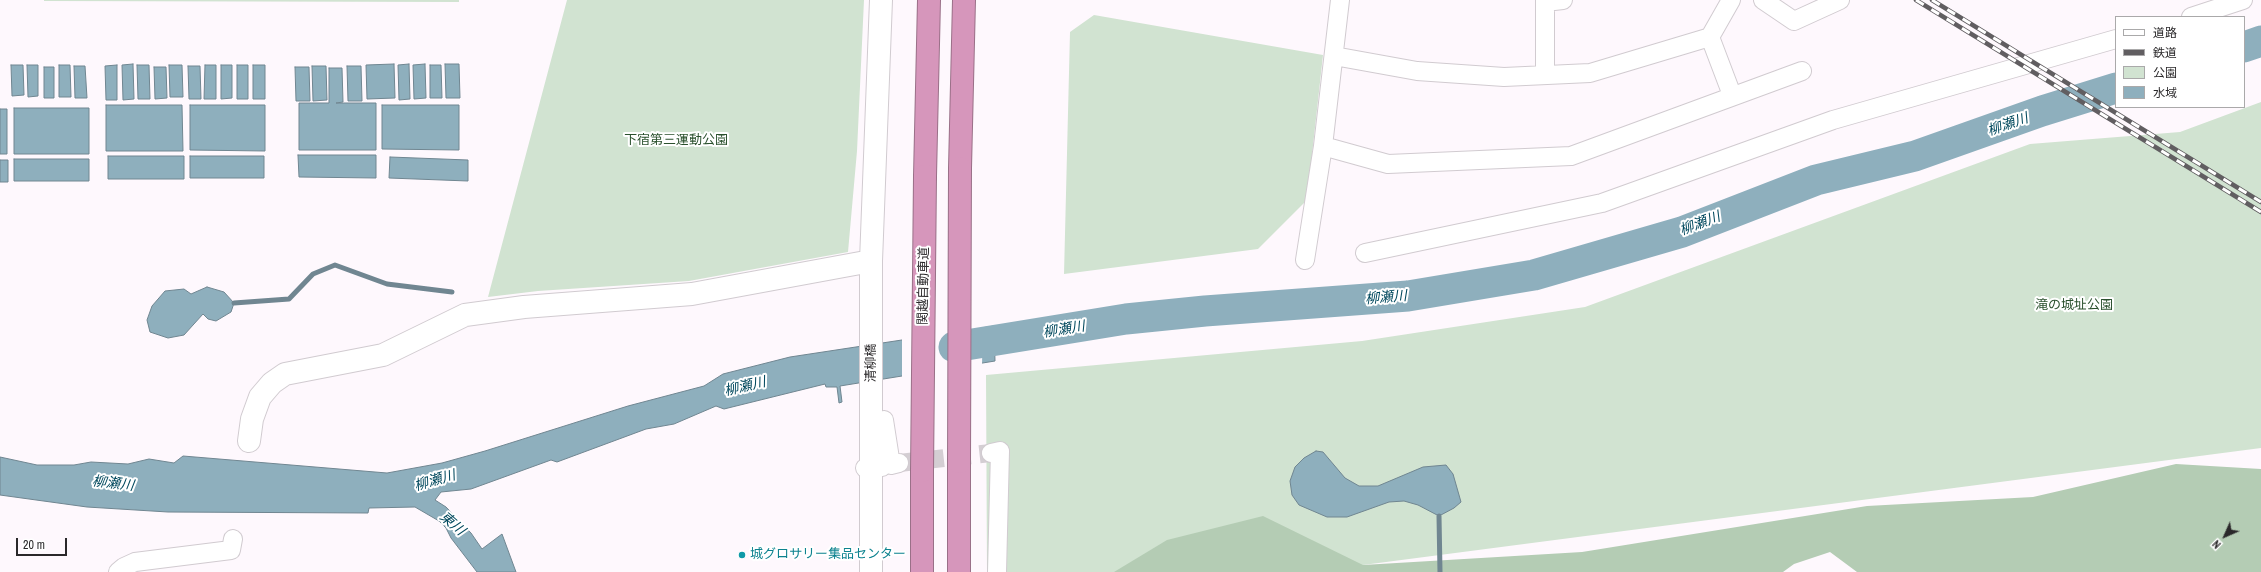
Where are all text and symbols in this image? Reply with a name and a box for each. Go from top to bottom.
legend [2115,16,2245,108]
text: 道路 [2153,25,2177,41]
text: 鉄道 [2153,45,2177,61]
text: 公園 [2153,65,2177,81]
text: 水域 [2153,85,2177,101]
water label: 柳瀬川 [1985,110,2031,140]
park label: 下宿第三運動公園 [624,133,728,149]
water label: 柳瀬川 [1677,209,1723,239]
street label: 関越自動車道 [916,247,932,325]
water label: 柳瀬川 [1364,288,1408,308]
park label: 滝の城址公園 [2035,298,2113,314]
water label: 柳瀬川 [1042,318,1086,342]
street label: 清柳橋 [864,344,880,382]
water label: 柳瀬川 [723,374,767,400]
water label: 柳瀬川 [412,467,458,495]
water label: 柳瀬川 [91,473,135,495]
water label: 東川 [436,508,468,540]
north arrow [2205,516,2245,556]
scale bar [18,530,69,556]
text: 20 m [23,537,45,553]
text: N [2209,537,2224,552]
place label: 城グロサリー集品センター [750,547,906,563]
marker: 城グロサリー集品センター [737,550,747,560]

